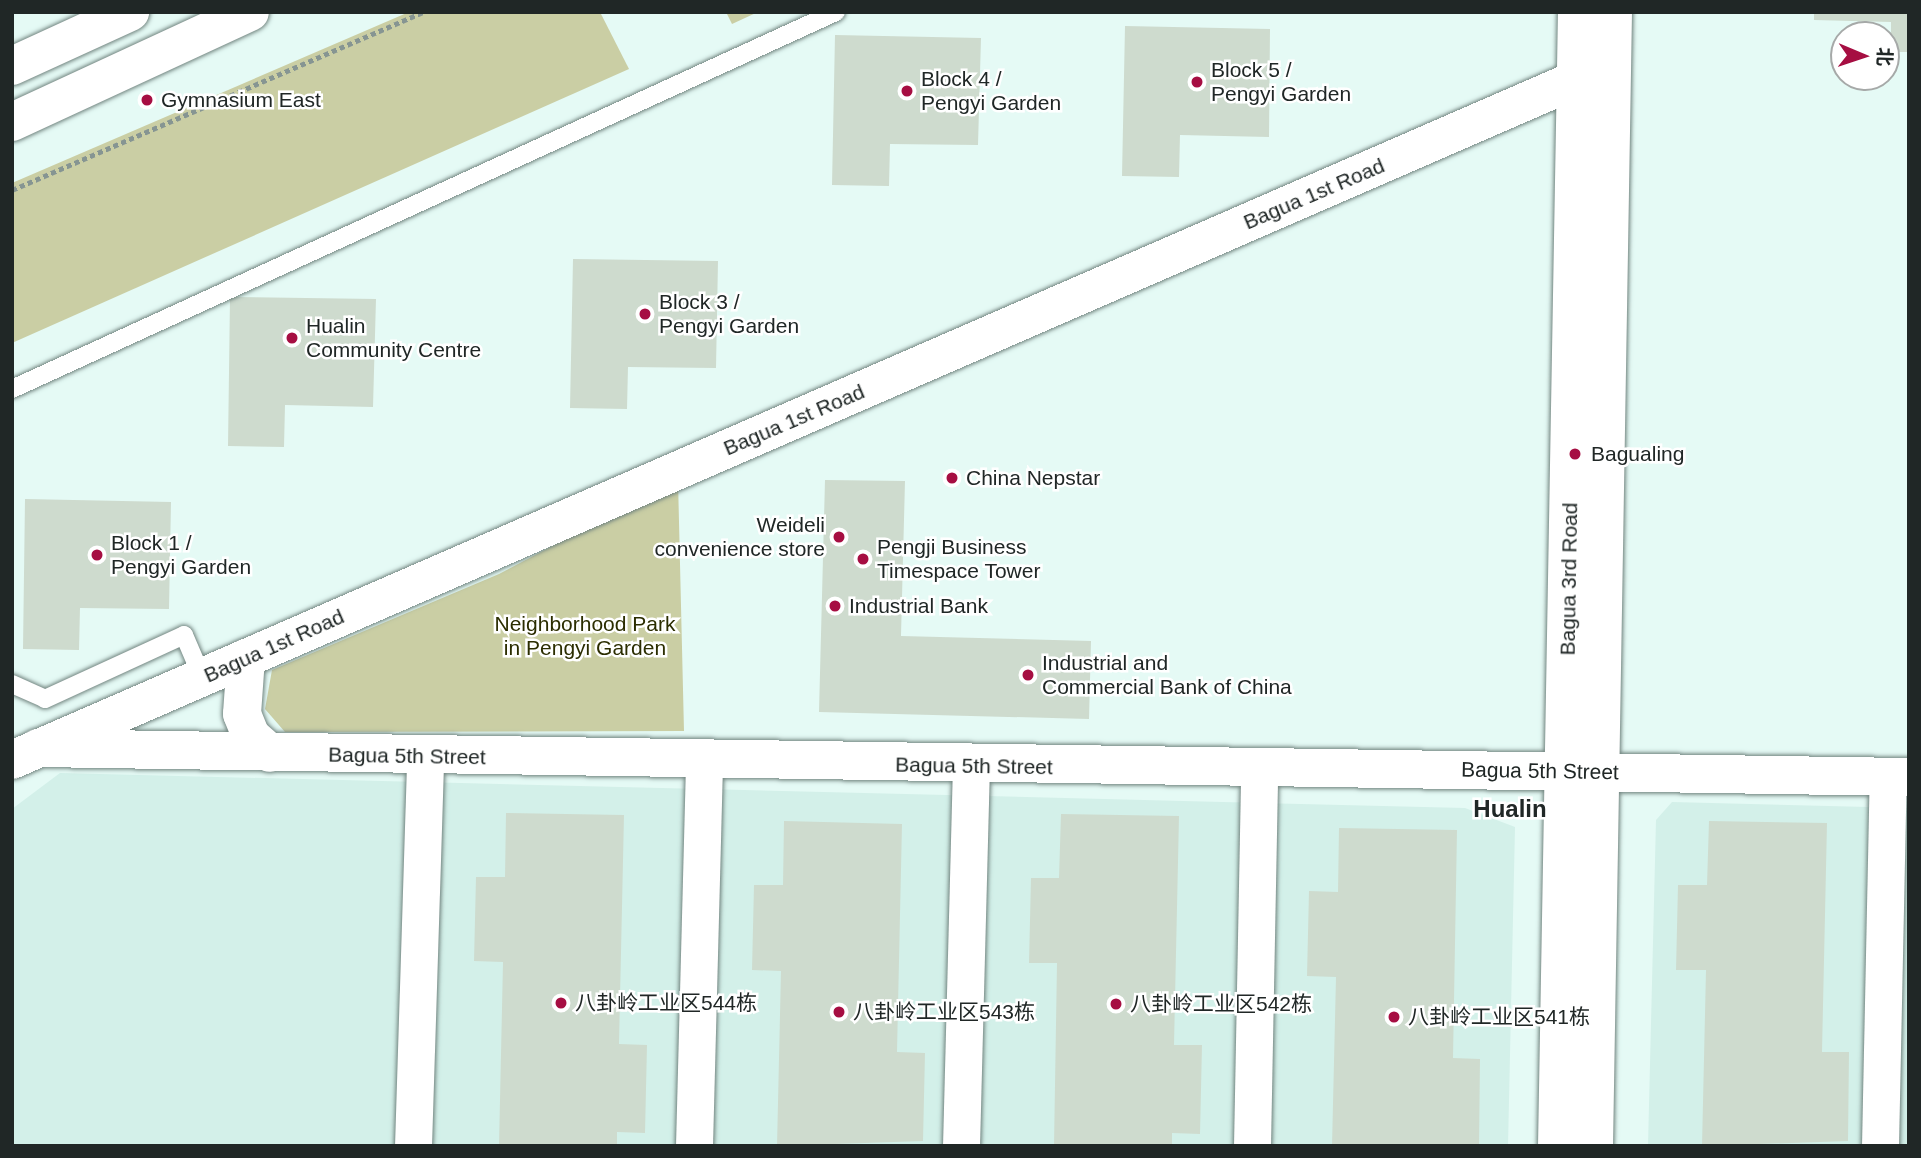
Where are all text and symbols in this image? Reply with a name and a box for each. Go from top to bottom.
north arrow [1830,21,1900,91]
text: 北 [1874,47,1895,67]
place label: Block 5 / Pengyi Garden [1211,57,1351,107]
place label: Block 4 / Pengyi Garden [921,66,1061,116]
marker: Block 5 / Pengyi Garden [1189,74,1205,90]
marker: Block 4 / Pengyi Garden [899,83,915,99]
place label: Gymnasium East [161,87,321,113]
marker: Gymnasium East [139,92,155,108]
street label: Bagua 1st Road [1240,153,1388,235]
place label: Block 3 / Pengyi Garden [659,289,799,339]
marker: Block 3 / Pengyi Garden [637,306,653,322]
place label: Hualin Community Centre [306,313,481,363]
marker: Hualin Community Centre [284,330,300,346]
street label: Bagua 1st Road [720,379,868,461]
place label: Bagualing [1591,441,1684,467]
marker: Bagualing [1565,444,1585,464]
place label: China Nepstar [966,465,1100,491]
marker: China Nepstar [944,470,960,486]
street label: Bagua 3rd Road [1555,502,1583,656]
place label: Weideli convenience store [655,512,825,562]
marker: Weideli convenience store [831,529,847,545]
place label: Block 1 / Pengyi Garden [111,530,251,580]
place label: Pengji Business Timespace Tower [877,534,1041,584]
marker: Block 1 / Pengyi Garden [89,547,105,563]
marker: Pengji Business Timespace Tower [855,551,871,567]
place label: Industrial Bank [849,593,988,619]
marker: Industrial Bank [827,598,843,614]
street label: Bagua 1st Road [200,604,348,688]
park label: Neighborhood Park in Pengyi Garden [495,611,675,661]
place label: Industrial and Commercial Bank of China [1042,650,1292,700]
marker: Industrial and Commercial Bank of China [1020,667,1036,683]
street label: Bagua 5th Street [328,742,486,770]
street label: Bagua 5th Street [895,752,1053,780]
street label: Bagua 5th Street [1461,757,1619,785]
district label: Hualin [1473,795,1547,823]
place label: 八卦岭工业区544栋 [575,990,757,1016]
place label: 八卦岭工业区542栋 [1130,991,1312,1017]
marker: 八卦岭工业区544栋 [553,995,569,1011]
marker: 八卦岭工业区542栋 [1108,996,1124,1012]
place label: 八卦岭工业区543栋 [853,999,1035,1025]
marker: 八卦岭工业区543栋 [831,1004,847,1020]
place label: 八卦岭工业区541栋 [1408,1004,1590,1030]
marker: 八卦岭工业区541栋 [1386,1009,1402,1025]

